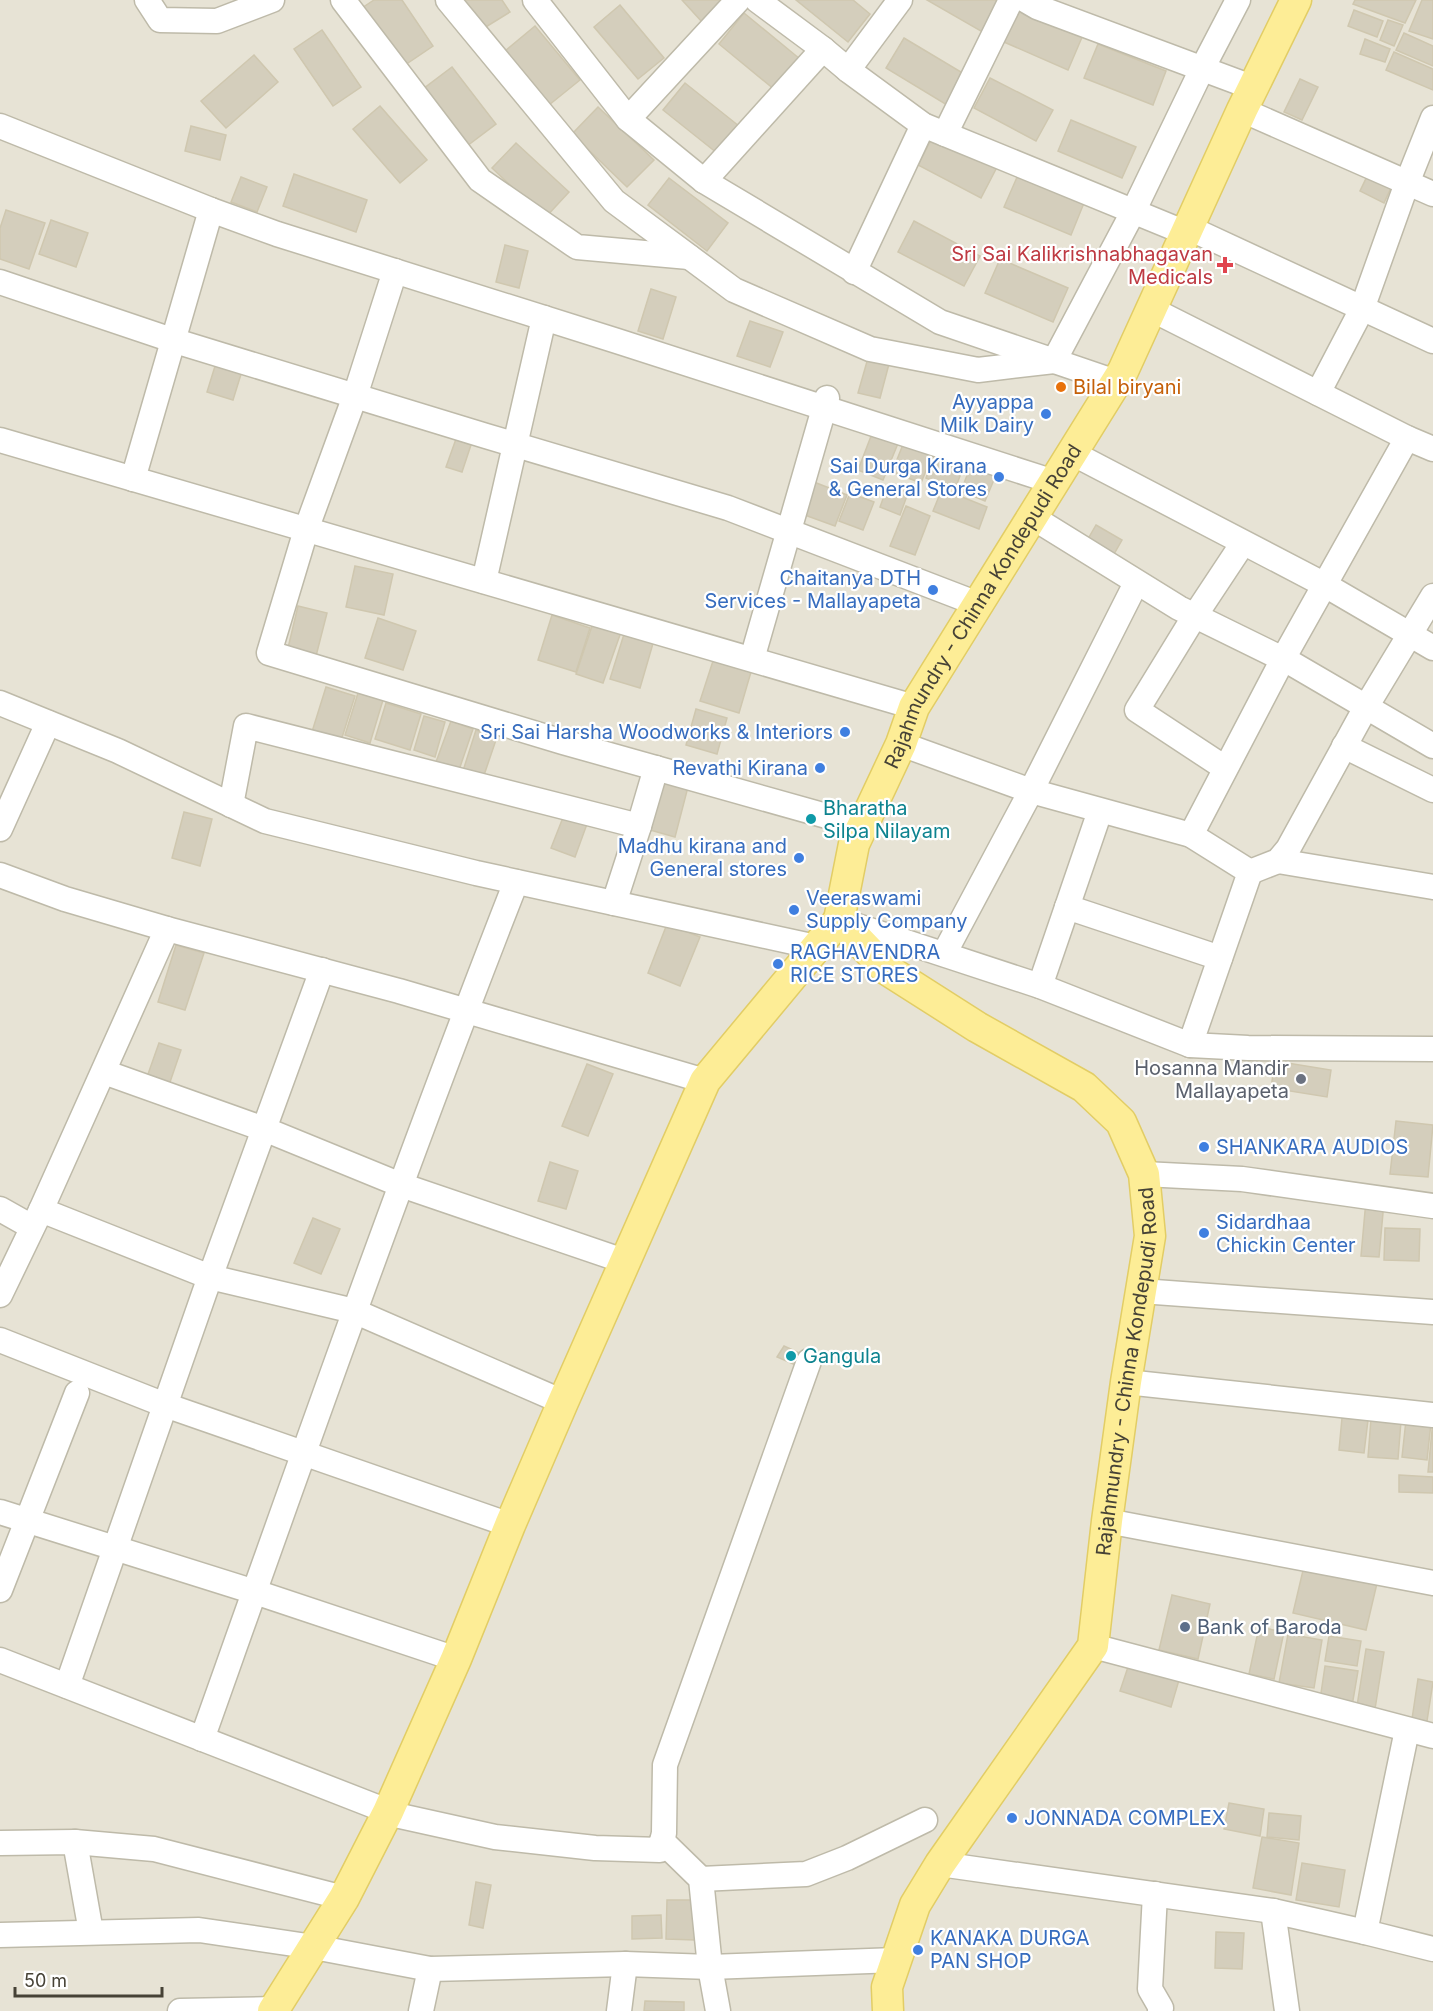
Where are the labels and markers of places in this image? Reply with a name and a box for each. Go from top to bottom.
place label: Sri Sai Kalikrishnabhagavan Medicals [951,242,1213,289]
marker: Sri Sai Kalikrishnabhagavan Medicals [1218,258,1232,272]
place label: Bilal biryani [1073,375,1181,399]
marker: Bilal biryani [1054,380,1068,394]
place label: Ayyappa Milk Dairy [940,390,1034,437]
marker: Ayyappa Milk Dairy [1039,407,1053,421]
place label: Sai Durga Kirana & General Stores [829,454,987,501]
marker: Sai Durga Kirana & General Stores [992,470,1006,484]
place label: Chaitanya DTH Services - Mallayapeta [704,566,921,613]
marker: Chaitanya DTH Services - Mallayapeta [926,583,940,597]
place label: Sri Sai Harsha Woodworks & Interiors [480,720,833,744]
marker: Sri Sai Harsha Woodworks & Interiors [838,725,852,739]
place label: Revathi Kirana [673,756,808,780]
marker: Revathi Kirana [813,761,827,775]
place label: Bharatha Silpa Nilayam [823,796,950,843]
marker: Bharatha Silpa Nilayam [804,812,818,826]
place label: Madhu kirana and General stores [618,834,787,881]
marker: Madhu kirana and General stores [792,851,806,865]
place label: Veeraswami Supply Company [806,886,968,933]
marker: Veeraswami Supply Company [787,903,801,917]
place label: RAGHAVENDRA RICE STORES [790,940,940,987]
marker: RAGHAVENDRA RICE STORES [771,957,785,971]
place label: Hosanna Mandir Mallayapeta [1134,1056,1289,1103]
marker: Hosanna Mandir Mallayapeta [1294,1072,1308,1086]
place label: SHANKARA AUDIOS [1216,1135,1408,1159]
marker: SHANKARA AUDIOS [1197,1140,1211,1154]
place label: Sidardhaa Chickin Center [1216,1210,1356,1257]
marker: Sidardhaa Chickin Center [1197,1226,1211,1240]
place label: Gangula [803,1344,881,1368]
marker: Gangula [784,1349,798,1363]
place label: Bank of Baroda [1197,1615,1342,1639]
marker: Bank of Baroda [1178,1620,1192,1634]
place label: JONNADA COMPLEX [1024,1806,1226,1830]
marker: JONNADA COMPLEX [1005,1811,1019,1825]
place label: KANAKA DURGA PAN SHOP [930,1926,1090,1973]
marker: KANAKA DURGA PAN SHOP [911,1943,925,1957]

